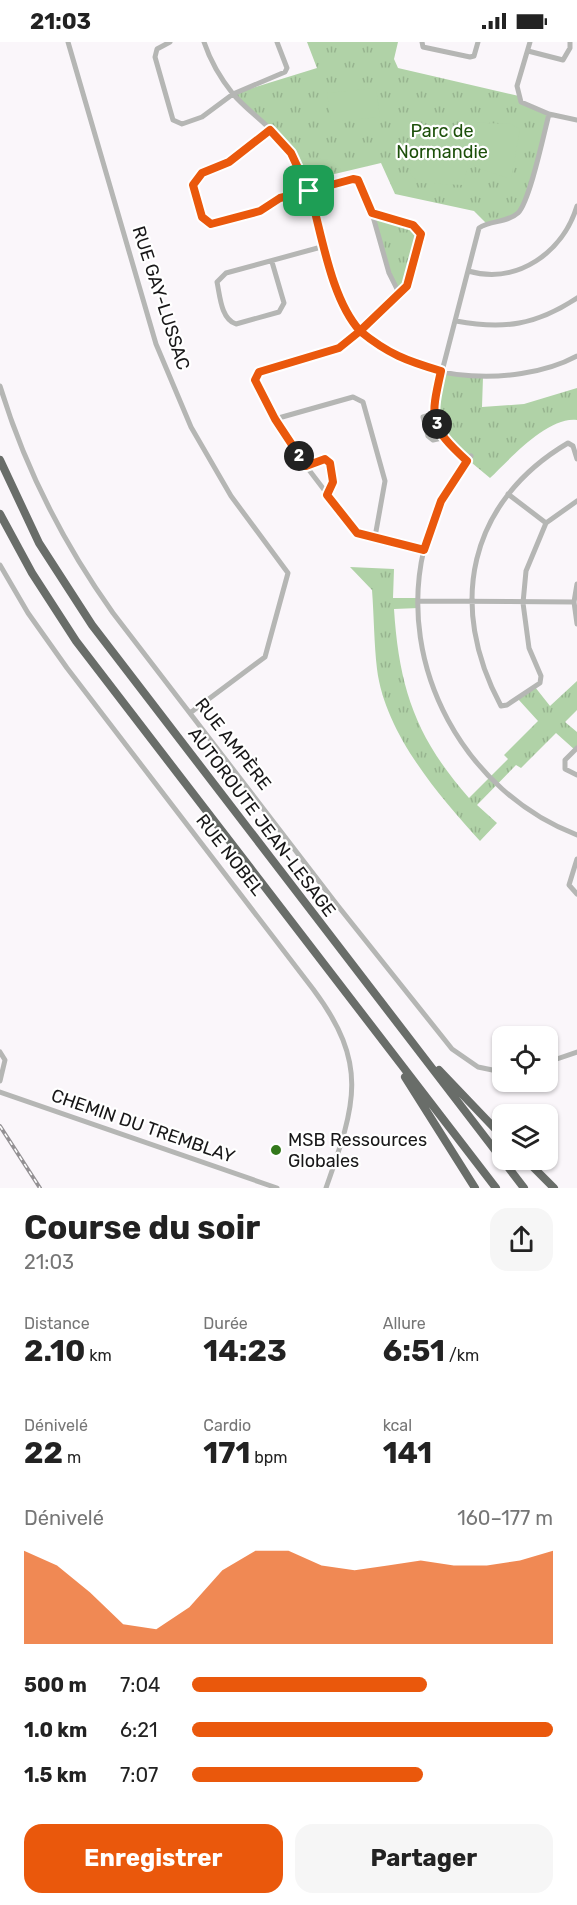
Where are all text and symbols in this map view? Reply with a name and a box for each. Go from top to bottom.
text: 21:03 [30,8,91,35]
park label: Parc de Normandie [396,120,488,163]
pin [283,165,334,216]
icon: arrive [292,174,325,207]
street label: RUE GAY-LUSSAC [127,223,195,373]
pin: 3 [422,409,452,439]
text: 3 [432,414,442,433]
pin: 2 [284,441,314,471]
text: 2 [294,446,304,465]
street label: RUE AMPÈRE [190,694,276,794]
street label: AUTOROUTE JEAN-LESAGE [184,723,340,921]
street label: RUE NOBEL [191,810,269,900]
map controls [492,1026,558,1170]
button: locate [492,1026,558,1092]
street label: CHEMIN DU TREMBLAY [48,1084,238,1168]
button: layers [492,1104,558,1170]
place label: MSB Ressources Globales [288,1129,427,1172]
marker: MSB Ressources Globales [269,1143,283,1157]
text: Course du soir [24,1208,260,1247]
button: share [490,1208,553,1271]
text: 21:03 [24,1250,74,1274]
text: Distance [24,1314,90,1333]
text: Durée [203,1314,248,1333]
text: Allure [383,1314,426,1333]
text: 2.10 [24,1333,85,1369]
text: 14:23 [203,1333,287,1369]
text: 6:51 [383,1333,445,1369]
text: km [85,1346,112,1365]
text: /km [445,1346,479,1365]
text: Dénivelé [24,1416,88,1435]
text: Cardio [203,1416,251,1435]
text: kcal [383,1416,412,1435]
text: 22 [24,1435,63,1471]
text: 171 [203,1435,250,1471]
text: 141 [383,1435,432,1471]
text: m [63,1448,81,1467]
text: bpm [250,1448,288,1467]
text: Dénivelé [24,1506,104,1530]
text: 160–177 m [457,1506,553,1530]
text: 500 m [24,1673,87,1697]
text: 7:04 [120,1673,161,1697]
text: 1.0 km [24,1718,87,1742]
text: 6:21 [120,1718,157,1742]
text: 1.5 km [24,1763,87,1787]
text: 7:07 [120,1763,158,1787]
button: Enregistrer [24,1824,283,1893]
button: Partager [295,1824,553,1893]

